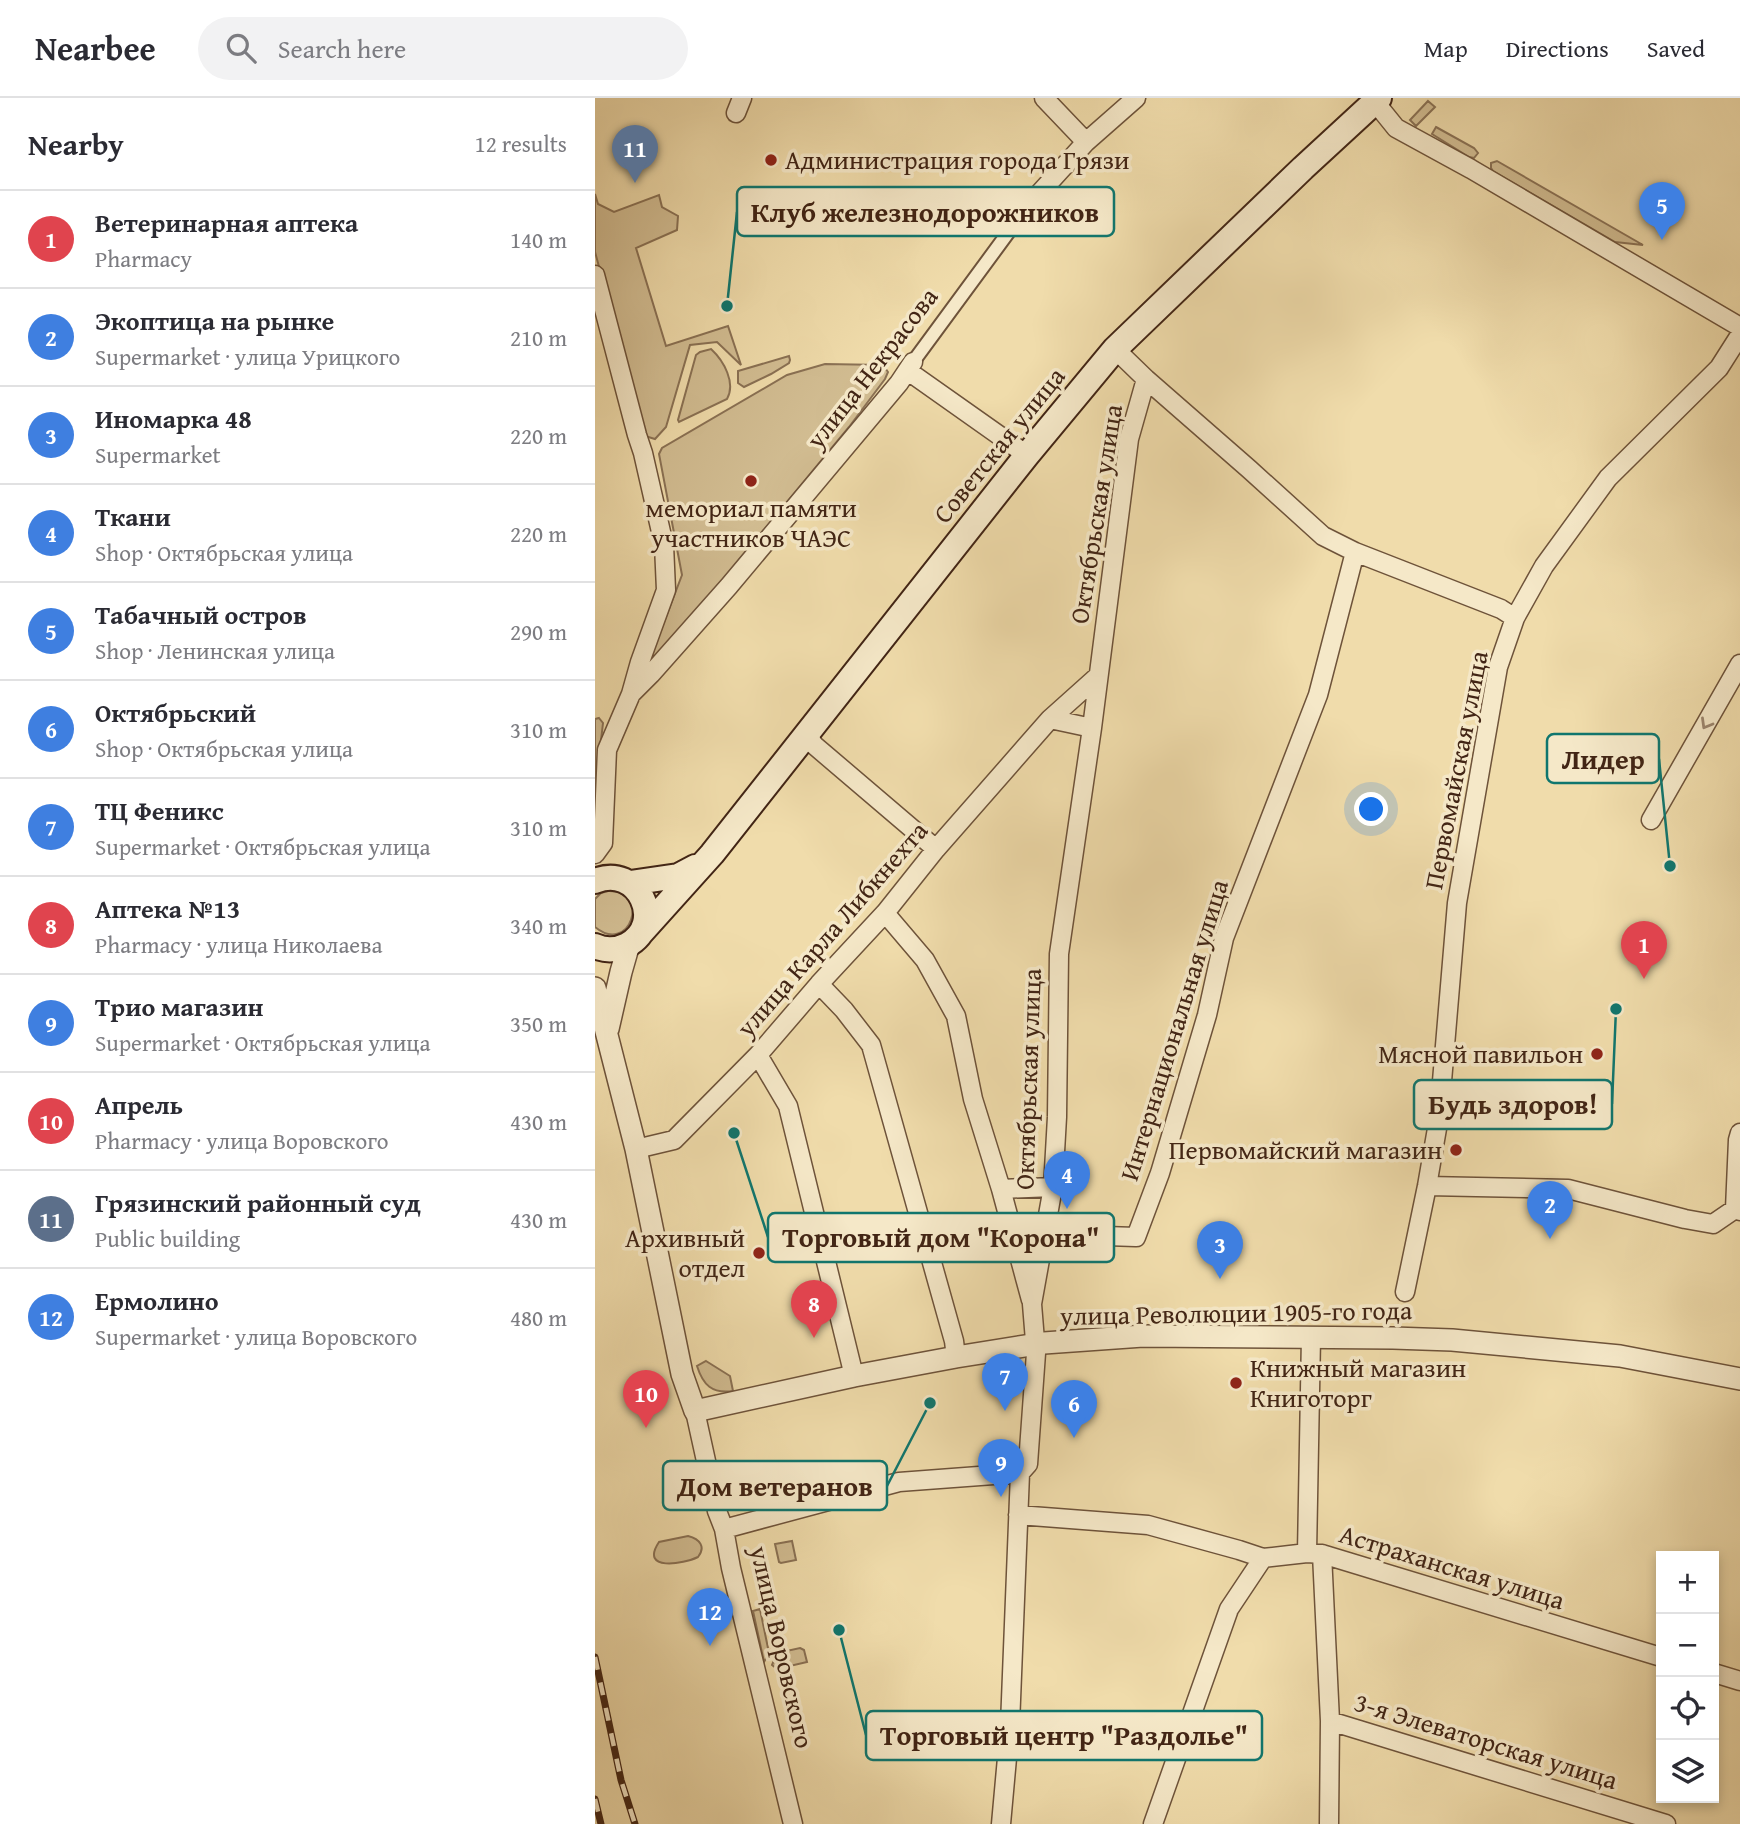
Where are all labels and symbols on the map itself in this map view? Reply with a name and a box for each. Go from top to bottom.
pin: 11 [612,125,658,183]
place label: Администрация города Грязи [785,140,1129,179]
marker: Администрация города Грязи [763,152,779,168]
pin: 5 [1639,182,1685,240]
callout: Клуб железнодорожников [737,187,1114,236]
text: Клуб железнодорожников [751,191,1099,232]
street label: улица Некрасова [796,278,947,457]
street label: Советская улица [923,358,1074,531]
street label: Октябрьская улица [1059,401,1132,626]
marker: мемориал памяти участников ЧАЭС [743,473,759,489]
place label: мемориал памяти участников ЧАЭС [645,488,857,557]
street label: Первомайская улица [1413,647,1498,892]
one-way arrow [1701,716,1714,729]
callout: Лидер [1547,734,1659,783]
text: Лидер [1561,738,1645,779]
your location [1354,792,1388,826]
street label: улица Карла Либкнехта [726,812,937,1046]
street label: Интернациональная улица [1109,874,1238,1185]
pin: 1 [1621,921,1667,979]
street label: Октябрьская улица [1004,967,1051,1190]
place label: Мясной павильон [1378,1034,1583,1073]
marker: Мясной павильон [1589,1046,1605,1062]
callout: Будь здоров! [1414,1080,1612,1129]
text: Будь здоров! [1428,1083,1598,1124]
place label: Первомайский магазин [1169,1130,1442,1169]
marker: Первомайский магазин [1448,1142,1464,1158]
pin: 4 [1044,1151,1090,1209]
pin: 2 [1527,1181,1573,1239]
callout: Торговый дом "Корона" [768,1213,1114,1262]
text: Торговый дом "Корона" [782,1216,1100,1257]
place label: Архивный отдел [625,1218,745,1287]
pin: 3 [1197,1221,1243,1279]
marker: Архивный отдел [751,1245,767,1261]
pin: 8 [791,1280,837,1338]
street label: улица Революции 1905-го года [1059,1290,1413,1335]
place label: Книжный магазин Книготорг [1250,1348,1466,1417]
pin: 7 [982,1353,1028,1411]
pin: 10 [623,1370,669,1428]
marker: Книжный магазин Книготорг [1228,1375,1244,1391]
pin: 6 [1051,1380,1097,1438]
pin: 9 [978,1439,1024,1497]
callout: Дом ветеранов [663,1461,887,1510]
text: Дом ветеранов [676,1465,873,1506]
street label: Астраханская улица [1335,1514,1570,1619]
street label: улица Воровского [740,1541,825,1752]
pin: 12 [687,1588,733,1646]
street label: 3-я Элеваторская улица [1350,1682,1623,1799]
callout: Торговый центр "Раздолье" [866,1711,1262,1760]
text: Торговый центр "Раздолье" [880,1714,1248,1755]

